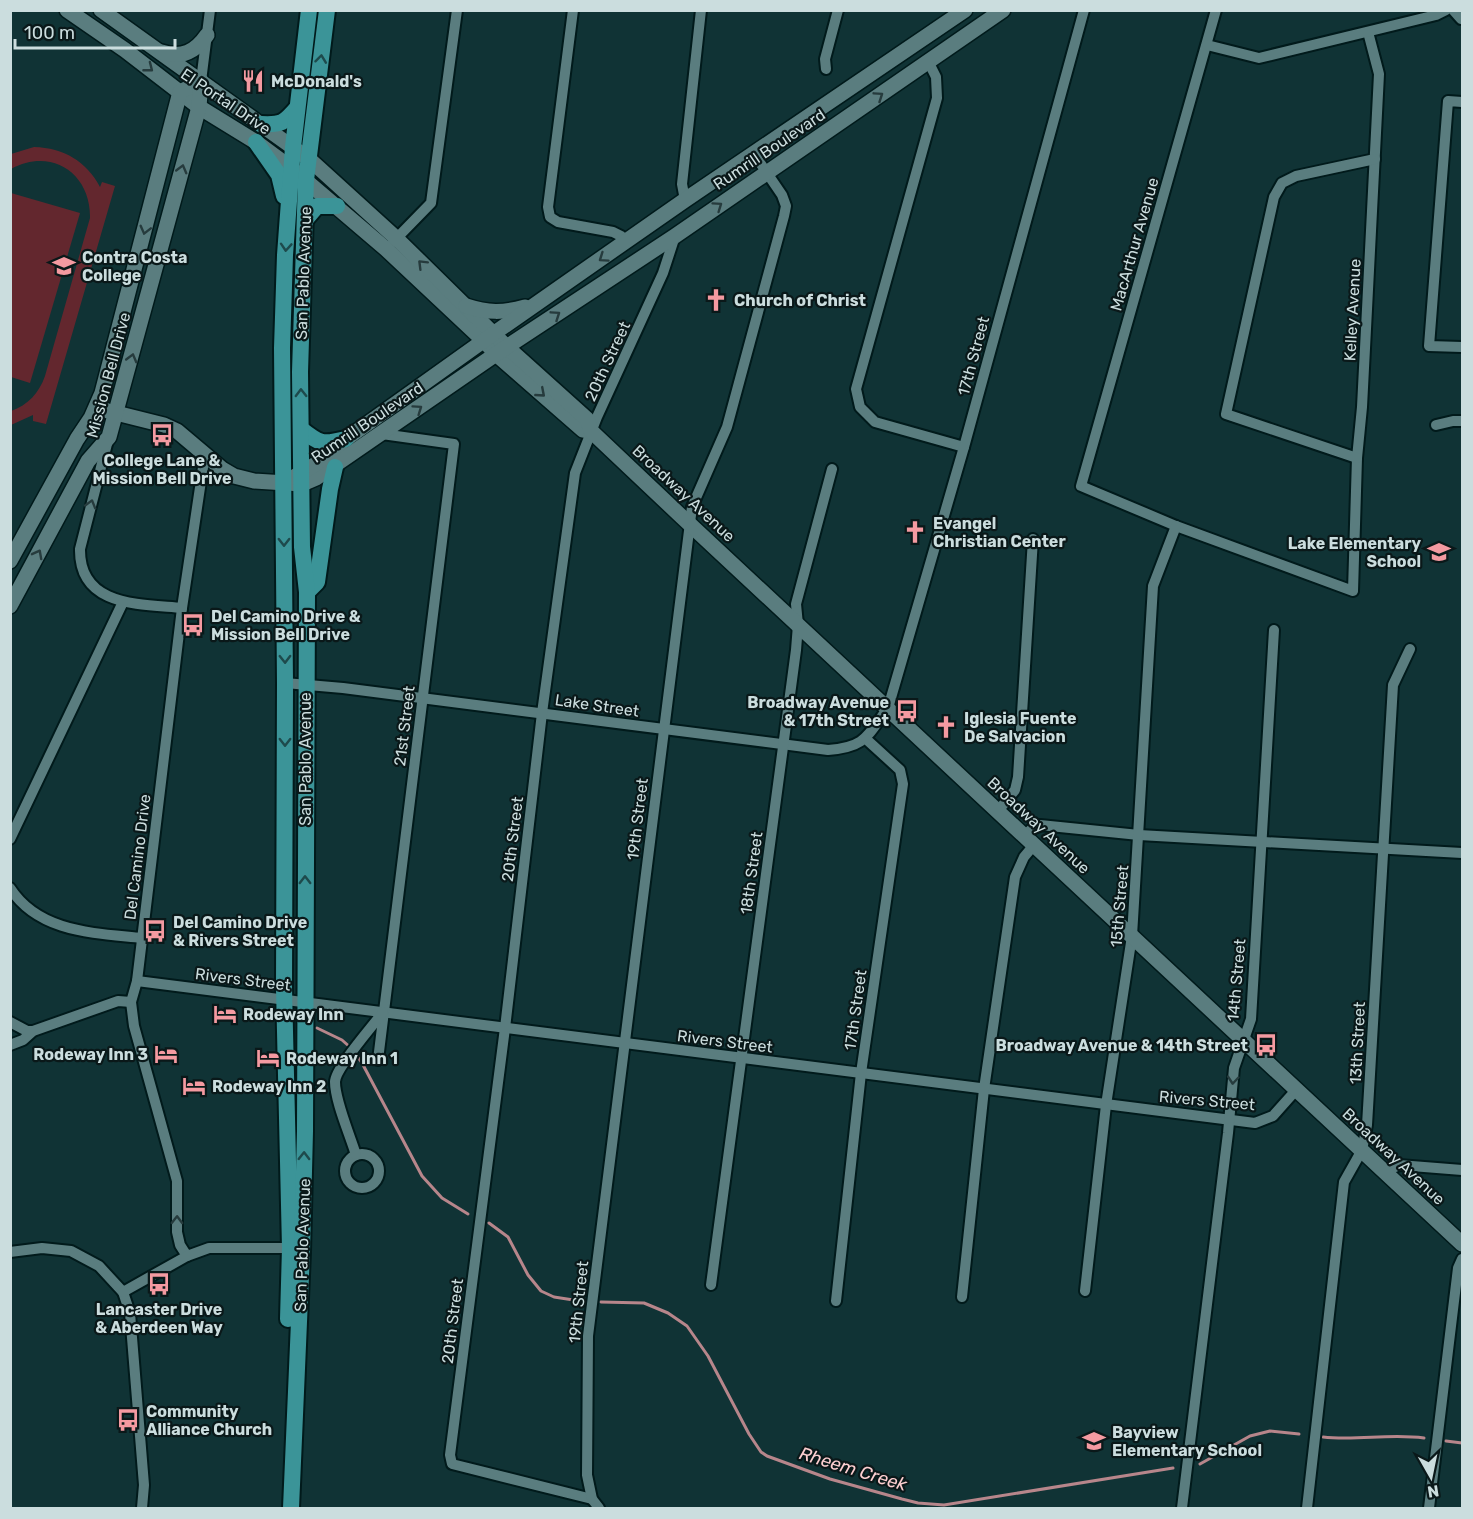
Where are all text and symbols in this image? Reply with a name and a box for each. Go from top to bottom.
scale bar [15,12,176,50]
text: 100 m [24,22,75,44]
one-way arrow [314,54,327,63]
one-way arrow [142,61,153,72]
street label: El Portal Drive [177,64,274,138]
restaurant icon: McDonald's [240,68,266,94]
place label: McDonald's [271,72,362,91]
one-way arrow [872,92,883,103]
street label: Rumrill Boulevard [710,105,829,194]
one-way arrow [175,164,188,174]
street label: MacArthur Avenue [1106,175,1163,313]
one-way arrow [711,202,722,213]
street label: San Pablo Avenue [292,206,315,340]
one-way arrow [139,225,152,235]
one-way arrow [279,243,292,252]
place label: Contra Costa College [82,248,187,285]
one-way arrow [599,251,610,262]
school or university icon: Contra Costa College [51,253,77,279]
street label: Kelley Avenue [1340,258,1365,362]
one-way arrow [418,261,429,271]
church icon: Church of Christ [703,287,729,313]
place label: Church of Christ [734,291,866,310]
street label: Mission Bell Drive [83,310,134,440]
one-way arrow [550,311,561,322]
street label: 17th Street [954,314,993,398]
street label: 20th Street [581,318,634,404]
one-way arrow [124,353,137,363]
street label: Rumrill Boulevard [308,378,427,467]
one-way arrow [534,386,544,397]
one-way arrow [295,388,307,397]
one-way arrow [411,405,422,416]
bus stop icon: College Lane & Mission Bell Drive [149,422,175,448]
street label: Broadway Avenue [628,441,739,546]
place label: College Lane & Mission Bell Drive [93,451,231,488]
one-way arrow [84,499,97,509]
place label: Evangel Christian Center [933,514,1066,551]
church icon: Evangel Christian Center [902,519,928,545]
place label: Lake Elementary School [1288,534,1421,571]
one-way arrow [278,538,290,547]
school or university icon: Lake Elementary School [1426,539,1452,565]
one-way arrow [31,550,42,561]
place label: Del Camino Drive & Mission Bell Drive [211,607,361,644]
bus stop icon: Del Camino Drive & Mission Bell Drive [180,612,206,638]
one-way arrow [279,654,291,663]
street label: 21st Street [390,685,419,767]
street label: Lake Street [554,690,640,721]
street label: San Pablo Avenue [296,692,315,826]
place label: Broadway Avenue & 17th Street [747,693,890,730]
bus stop icon: Broadway Avenue & 17th Street [894,698,920,724]
place label: Iglesia Fuente De Salvacion [964,709,1076,746]
church icon: Iglesia Fuente De Salvacion [933,714,959,740]
one-way arrow [279,737,291,746]
street label: Broadway Avenue [983,773,1094,878]
street label: 19th Street [623,777,652,861]
street label: Del Camino Drive [120,793,155,921]
street label: 20th Street [498,795,527,883]
street label: 18th Street [736,831,767,916]
street label: 15th Street [1106,864,1133,948]
one-way arrow [299,876,311,885]
place label: Del Camino Drive & Rivers Street [173,913,307,950]
bus stop icon: Del Camino Drive & Rivers Street [142,918,168,944]
street label: 14th Street [1223,938,1250,1022]
street label: Rivers Street [194,964,292,995]
street label: 17th Street [840,969,871,1052]
hotel icon: Rodeway Inn [212,1001,238,1027]
street label: 13th Street [1346,1001,1369,1085]
place label: Rodeway Inn [243,1005,344,1024]
street label: Rivers Street [676,1026,774,1057]
bus stop icon: Broadway Avenue & 14th Street [1253,1032,1279,1058]
place label: Broadway Avenue & 14th Street [996,1036,1249,1055]
hotel icon: Rodeway Inn 3 [153,1041,179,1067]
place label: Rodeway Inn 3 [33,1045,148,1064]
hotel icon: Rodeway Inn 1 [255,1045,281,1071]
place label: Rodeway Inn 1 [286,1049,398,1068]
hotel icon: Rodeway Inn 2 [181,1073,207,1099]
one-way arrow [1227,1075,1240,1084]
place label: Rodeway Inn 2 [212,1077,326,1096]
street label: Rivers Street [1158,1087,1256,1114]
street label: Broadway Avenue [1338,1104,1449,1209]
one-way arrow [298,1152,310,1161]
street label: San Pablo Avenue [291,1178,314,1312]
one-way arrow [171,1215,183,1224]
street label: 19th Street [565,1260,592,1344]
bus stop icon: Lancaster Drive & Aberdeen Way [146,1271,172,1297]
street label: 20th Street [438,1277,467,1365]
place label: Lancaster Drive & Aberdeen Way [95,1300,223,1337]
place label: Community Alliance Church [146,1402,272,1439]
bus stop icon: Community Alliance Church [115,1407,141,1433]
place label: Bayview Elementary School [1112,1423,1262,1460]
school or university icon: Bayview Elementary School [1081,1428,1107,1454]
water label: Rheem Creek [796,1442,910,1496]
north arrow [1401,1447,1461,1507]
text: N [1426,1481,1440,1502]

